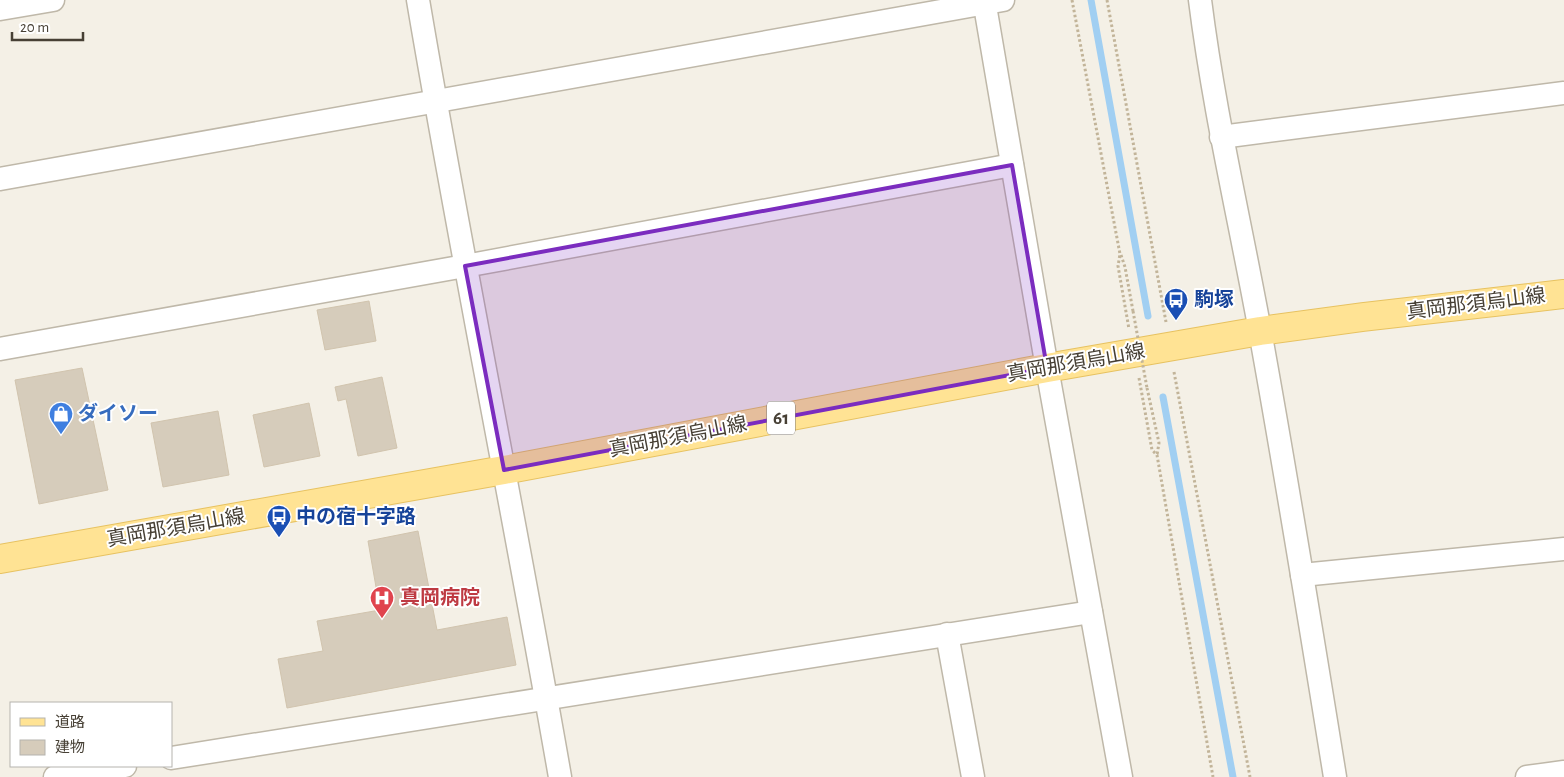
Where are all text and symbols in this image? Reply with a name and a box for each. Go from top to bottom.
scale bar [12,10,84,42]
text: 20 m [20,20,49,35]
street label: 真岡那須烏山線 [1405,284,1547,322]
bus stop icon: 駒塚 [1163,287,1189,321]
place label: 駒塚 [1194,289,1234,310]
street label: 真岡那須烏山線 [1005,339,1147,385]
shop icon: ダイソー [48,401,74,435]
place label: ダイソー [78,402,158,424]
road number: 61 [767,402,795,434]
street label: 真岡那須烏山線 [607,412,749,460]
street label: 真岡那須烏山線 [105,504,247,550]
bus stop icon: 中の宿十字路 [266,504,292,538]
place label: 中の宿十字路 [296,506,416,527]
hospital icon: 真岡病院 [369,585,395,619]
place label: 真岡病院 [400,587,480,608]
legend [10,702,172,767]
text: 道路 [55,714,85,730]
text: 建物 [55,739,85,755]

